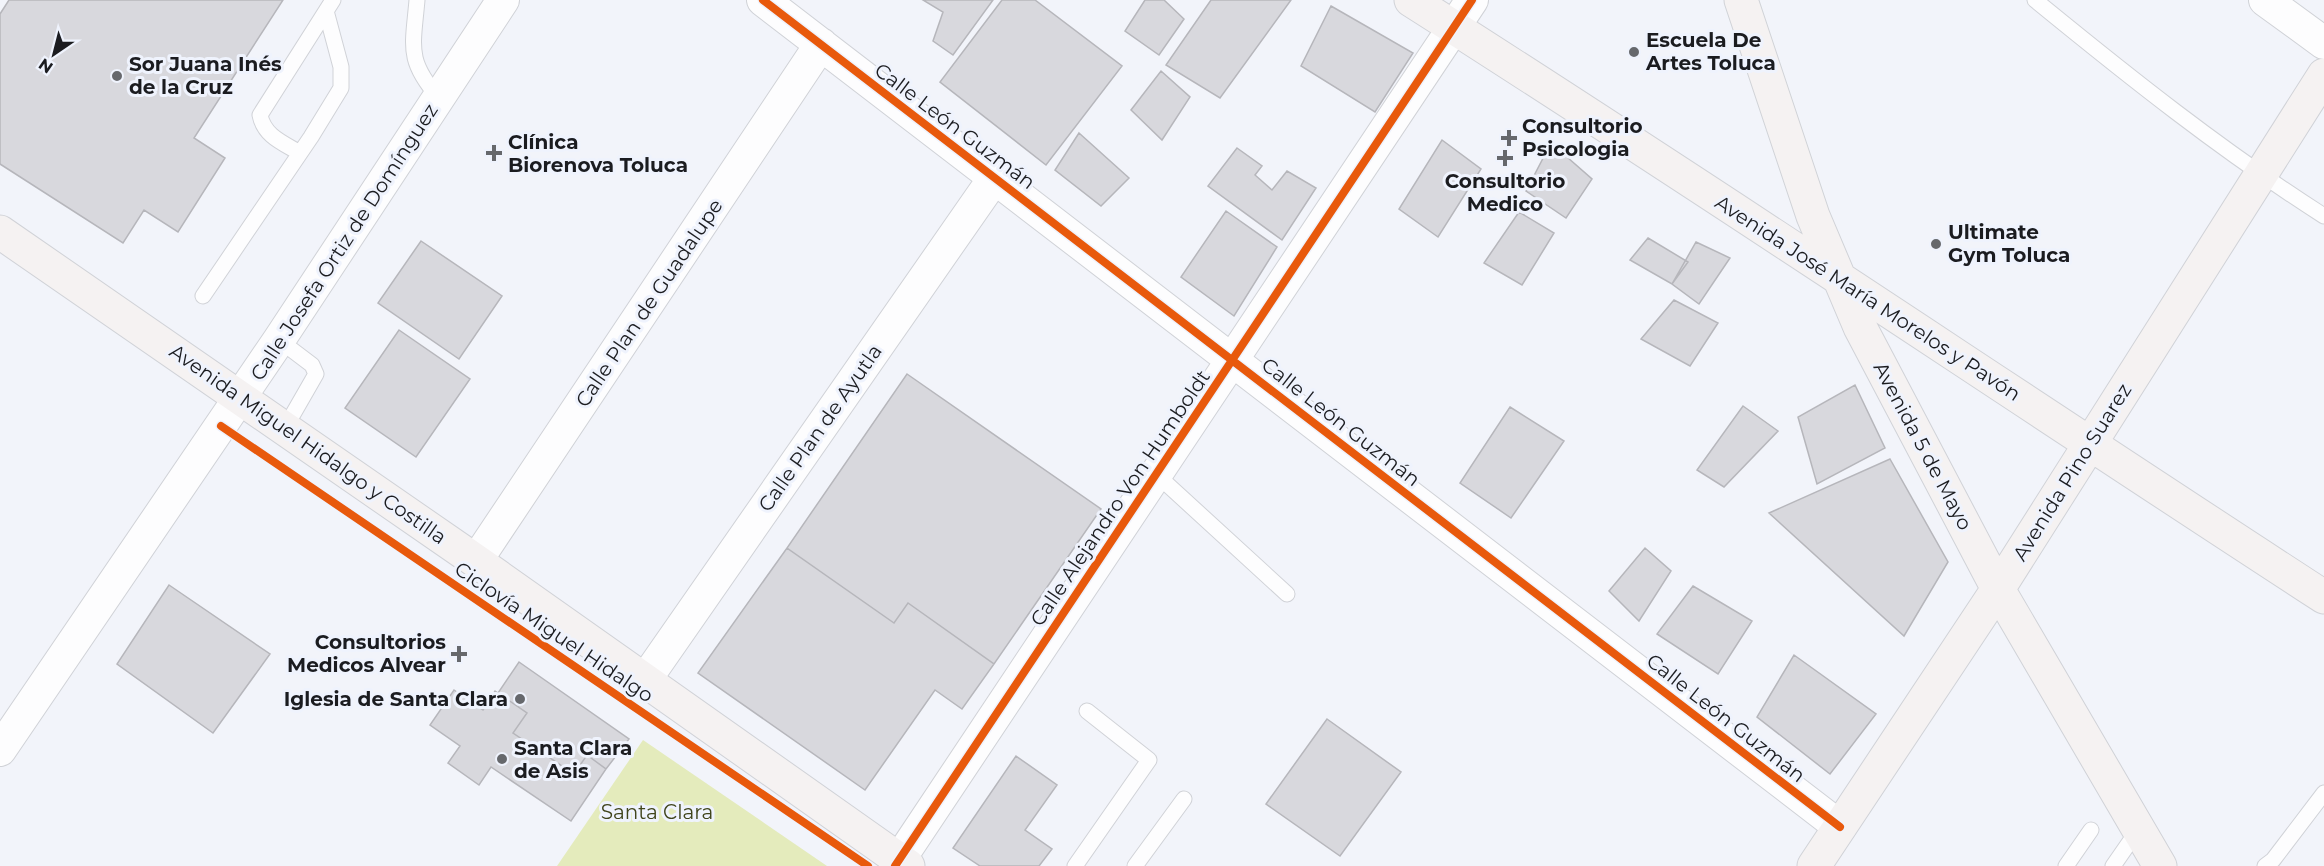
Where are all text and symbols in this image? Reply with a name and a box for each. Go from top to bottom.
north arrow [24,24,84,84]
place label: Escuela De Artes Toluca [1645,28,1776,75]
marker: Escuela De Artes Toluca [1627,45,1641,59]
place label: Sor Juana Inés de la Cruz [129,52,282,99]
text: N [35,54,56,77]
street label: Calle León Guzmán [870,58,1040,194]
marker: Sor Juana Inés de la Cruz [110,69,124,83]
street label: Calle Josefa Ortiz de Domínguez [245,99,443,385]
place label: Consultorio Psicologia [1522,114,1643,161]
marker: Consultorio Psicologia [1500,129,1518,147]
place label: Clínica Biorenova Toluca [508,130,688,177]
marker: Clínica Biorenova Toluca [485,144,503,162]
marker: Consultorio Medico [1496,149,1514,167]
place label: Consultorio Medico [1445,169,1565,216]
street label: Avenida José María Morelos y Pavón [1711,190,2025,406]
street label: Calle Plan de Guadalupe [570,194,728,412]
place label: Ultimate Gym Toluca [1948,220,2070,267]
marker: Ultimate Gym Toluca [1929,237,1943,251]
street label: Avenida Miguel Hidalgo y Costilla [165,339,451,549]
street label: Calle Plan de Ayutla [753,340,887,516]
street label: Calle León Guzmán [1257,353,1425,491]
street label: Avenida 5 de Mayo [1869,358,1977,534]
street label: Calle Alejandro Von Humboldt [1025,365,1215,631]
street label: Avenida Pino Suarez [2008,379,2136,565]
street label: Ciclovía Miguel Hidalgo [450,556,658,708]
place label: Consultorios Medicos Alvear [287,630,446,677]
marker: Consultorios Medicos Alvear [450,645,468,663]
street label: Calle León Guzmán [1642,649,1810,787]
place label: Iglesia de Santa Clara [284,687,508,711]
marker: Iglesia de Santa Clara [513,692,527,706]
place label: Santa Clara de Asis [514,736,632,783]
marker: Santa Clara de Asis [495,752,509,766]
park label: Santa Clara [601,800,713,824]

